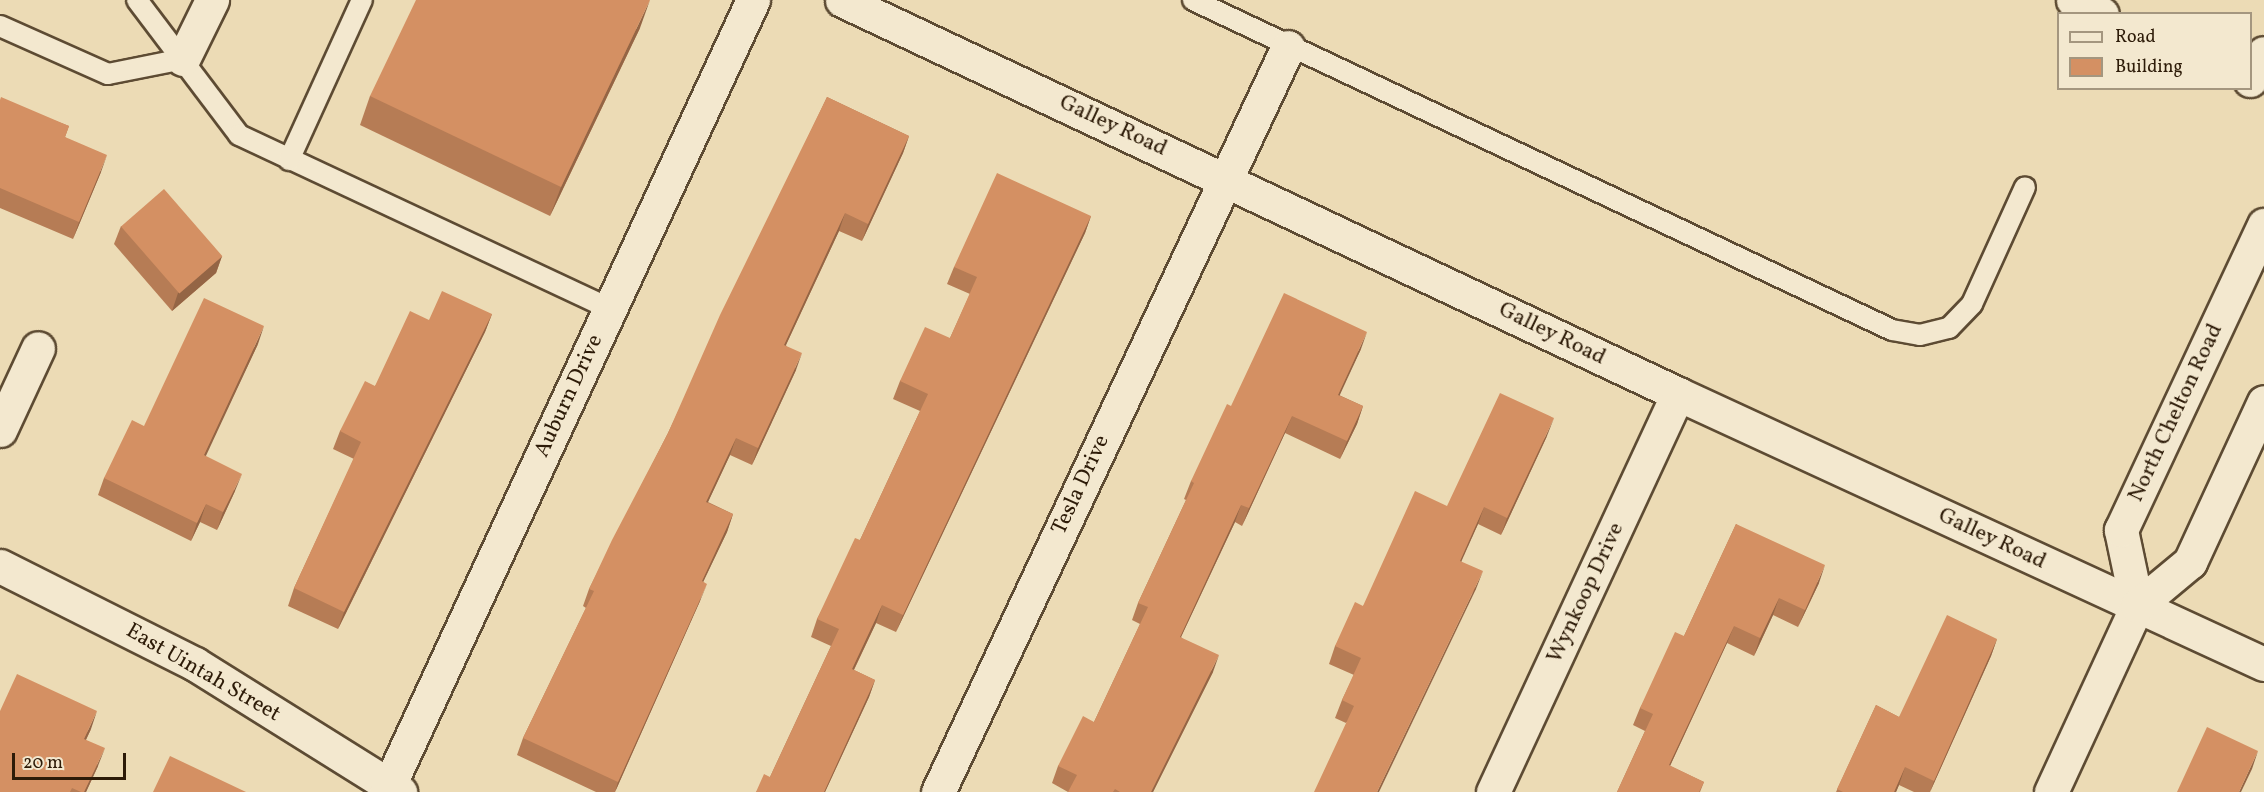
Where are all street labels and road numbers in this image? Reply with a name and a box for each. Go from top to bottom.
street label: Galley Road [1055,89,1171,163]
street label: Galley Road [1494,297,1610,371]
street label: North Chelton Road [2123,320,2229,506]
street label: Auburn Drive [529,330,609,462]
street label: Tesla Drive [1046,431,1116,539]
street label: Galley Road [1934,502,2050,576]
street label: Wynkoop Drive [1542,519,1630,667]
street label: East Uintah Street [121,618,285,728]

